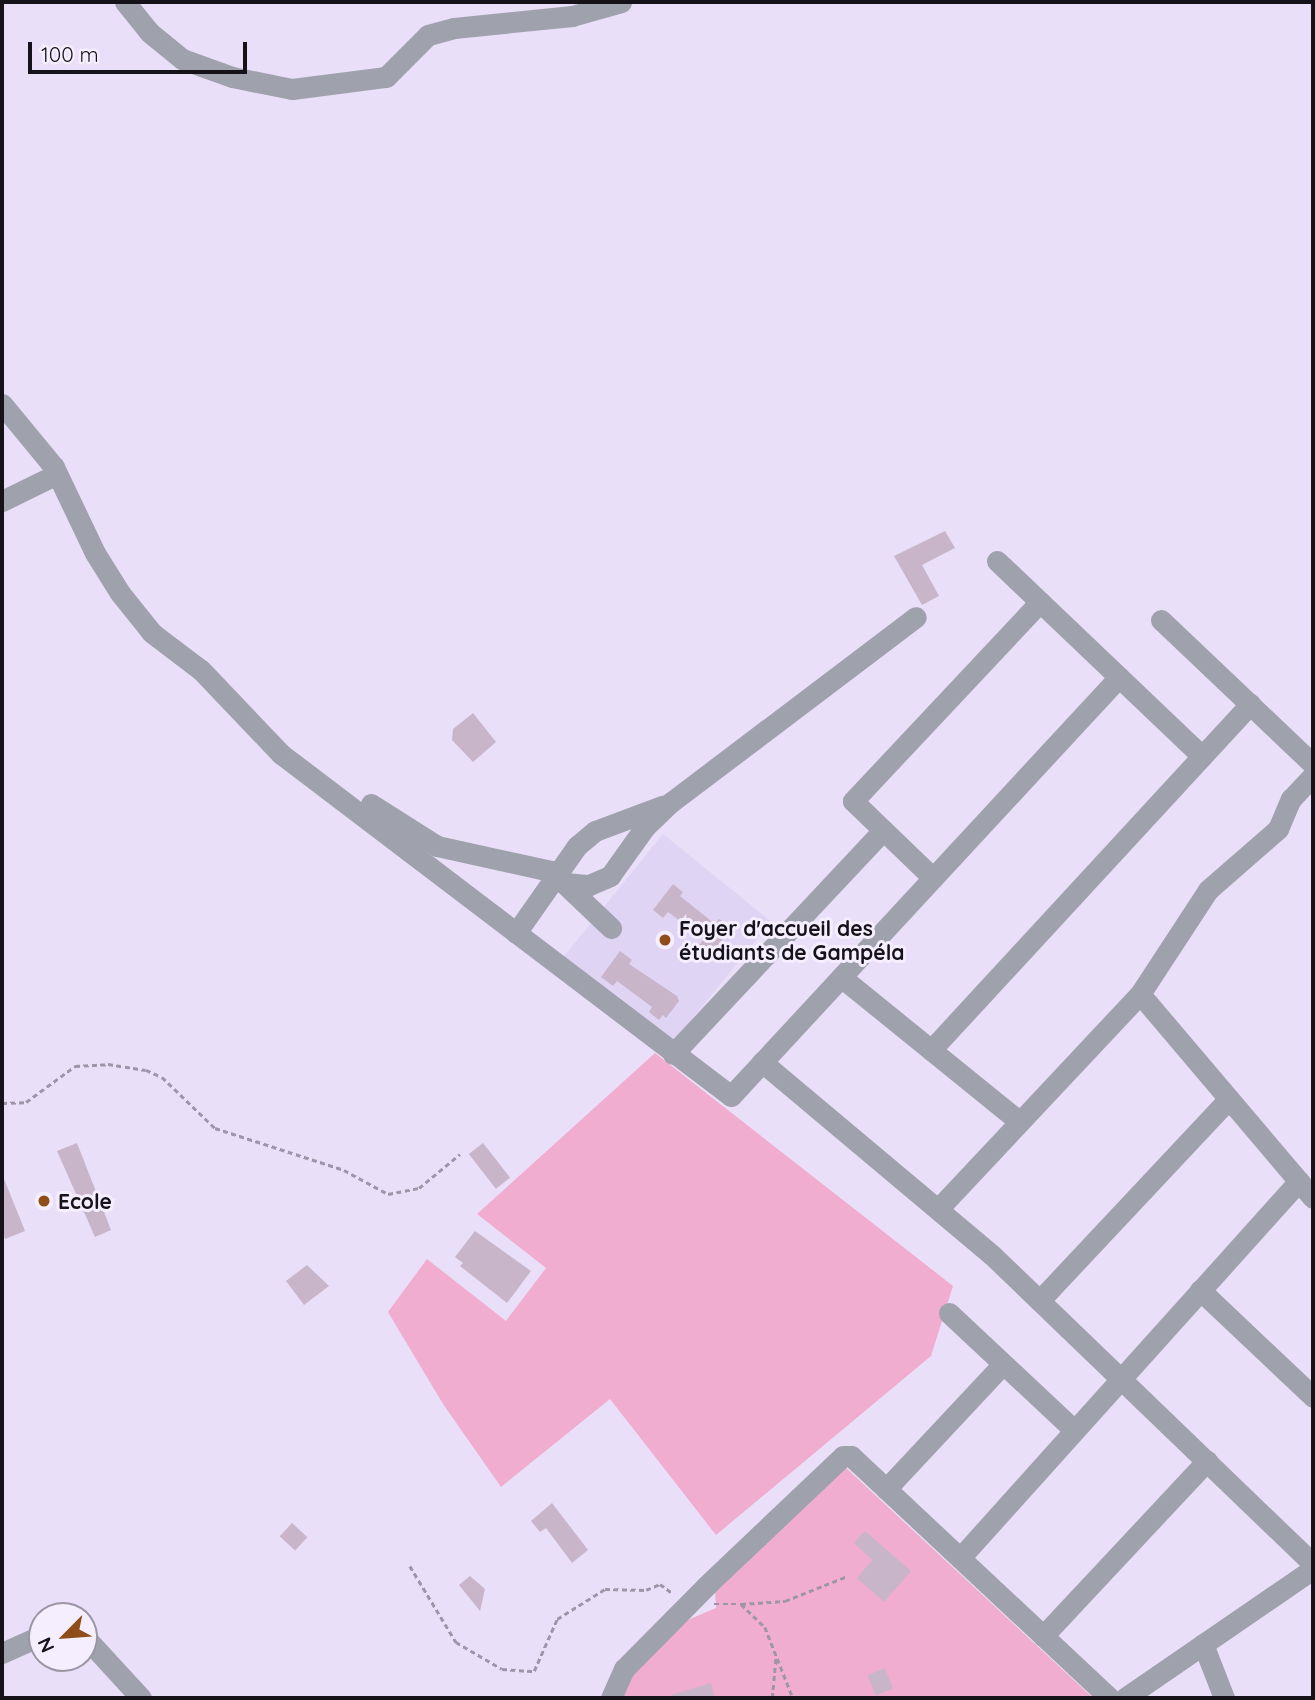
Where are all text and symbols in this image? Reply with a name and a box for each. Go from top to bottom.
scale bar [32,28,250,72]
text: 100 m [41,41,99,67]
place label: Foyer d'accueil des étudiants de Gampéla [679,915,905,965]
marker: Foyer d'accueil des étudiants de Gampéla [657,932,673,948]
place label: Ecole [58,1188,112,1214]
marker: Ecole [36,1193,52,1209]
north arrow [28,1602,98,1672]
text: N [32,1634,60,1656]

